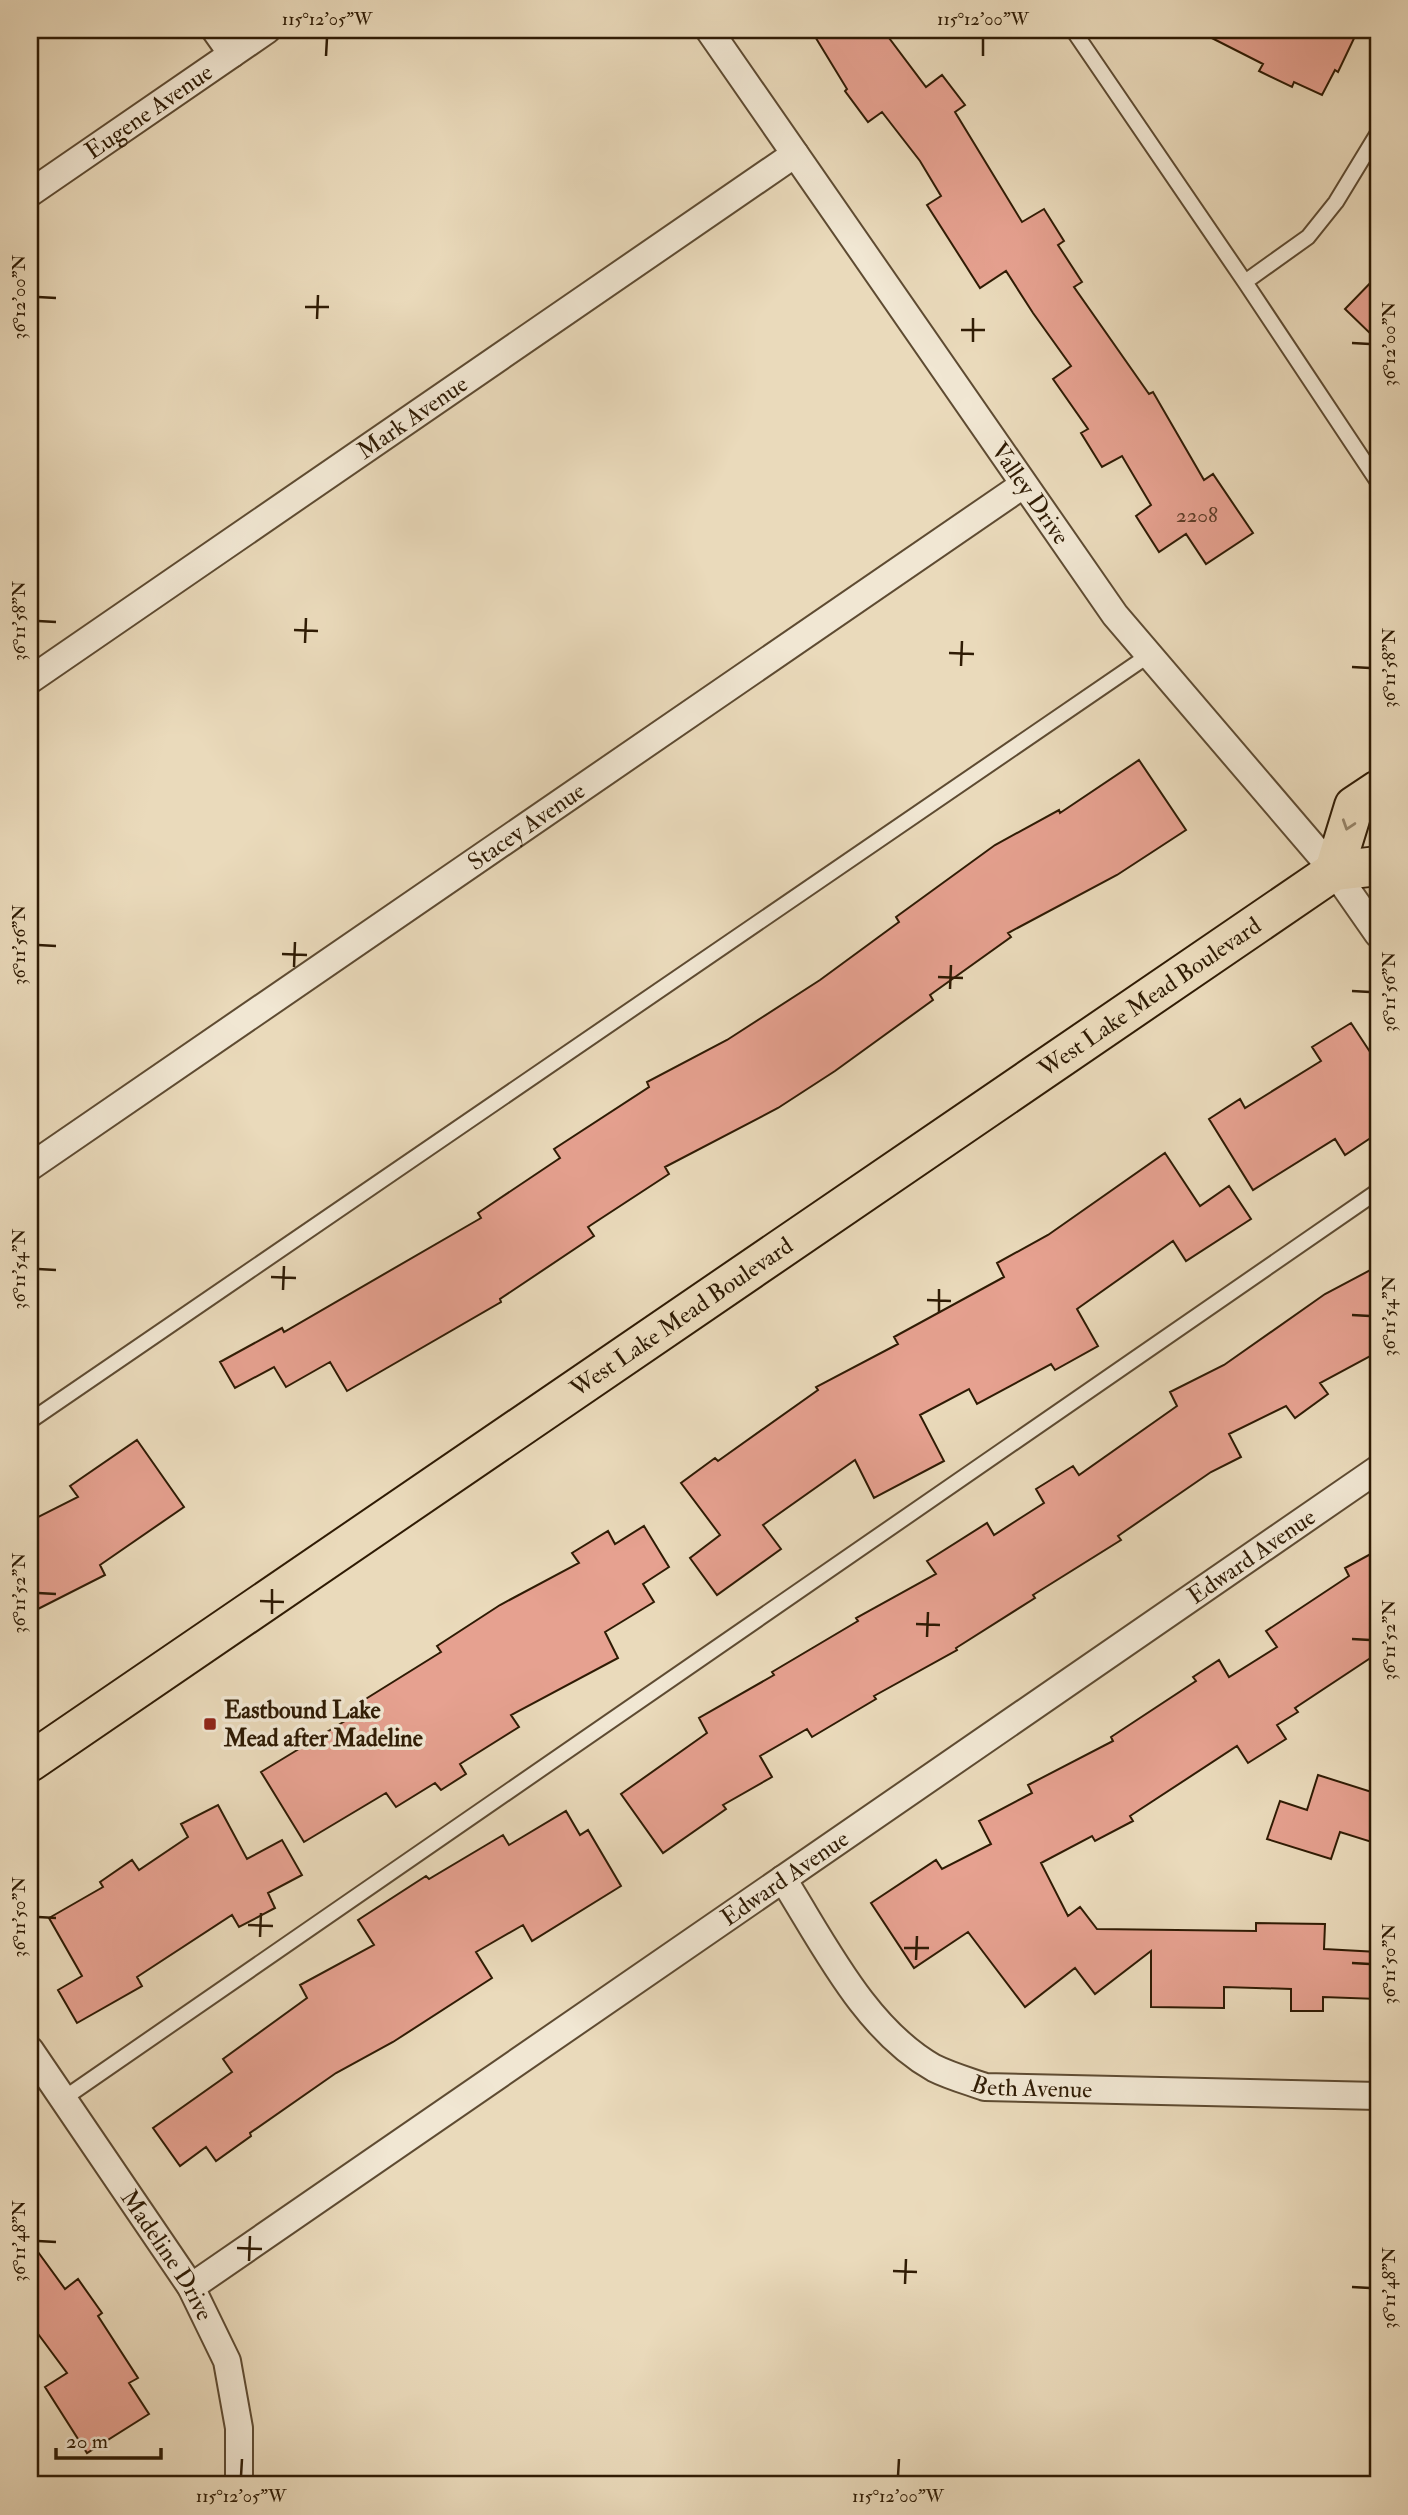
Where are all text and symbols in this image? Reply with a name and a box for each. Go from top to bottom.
text: 115°12'05"W [282,8,373,31]
text: 115°12'00"W [937,8,1030,31]
street label: Eugene Avenue [79,57,219,166]
text: 36°12'00"N [8,255,31,339]
text: 36°12'00"N [1378,302,1401,386]
street label: Mark Avenue [351,368,474,466]
street label: Valley Drive [984,436,1077,551]
house number: 2208 [1176,502,1218,529]
text: 36°11'58"N [8,581,31,661]
text: 36°11'58"N [1378,628,1401,708]
street label: Stacey Avenue [461,775,591,877]
one-way arrow [1342,818,1357,830]
text: 36°11'56"N [8,905,31,985]
street label: West Lake Mead Boulevard [1031,910,1267,1085]
text: 36°11'56"N [1378,952,1401,1032]
text: 36°11'54"N [8,1229,31,1309]
street label: West Lake Mead Boulevard [563,1230,799,1404]
text: 36°11'54"N [1378,1276,1401,1356]
street label: Edward Avenue [1181,1501,1322,1611]
text: 36°11'52"N [8,1553,31,1633]
text: 36°11'52"N [1378,1600,1401,1680]
place label: Eastbound Lake Mead after Madeline [223,1695,423,1754]
marker: Eastbound Lake Mead after Madeline [202,1716,218,1732]
street label: Edward Avenue [715,1823,855,1933]
text: 36°11'50"N [8,1877,31,1957]
text: 36°11'50"N [1378,1924,1401,2004]
street label: Beth Avenue [967,2068,1093,2105]
street label: Madeline Drive [114,2184,220,2326]
text: 36°11'48"N [8,2200,31,2282]
text: 36°11'48"N [1378,2247,1401,2329]
scale bar [56,2417,161,2461]
text: 20 m [66,2428,108,2455]
text: 115°12'05"W [196,2485,287,2508]
text: 115°12'00"W [852,2485,945,2508]

